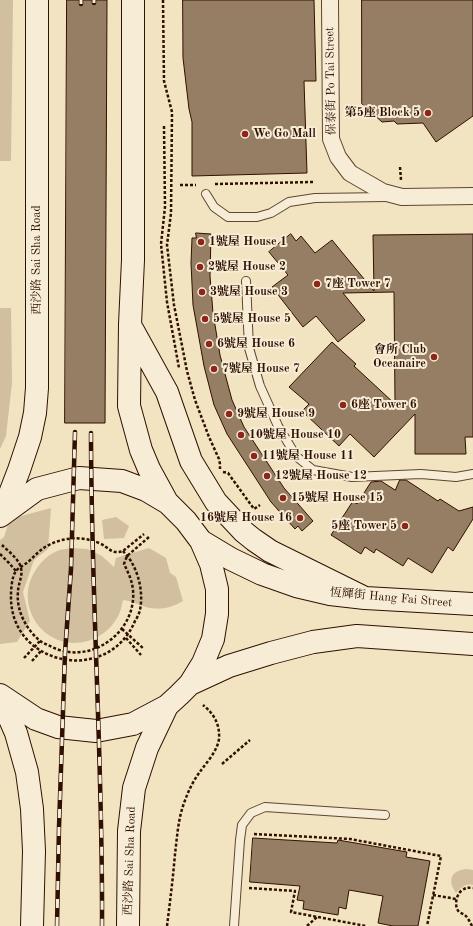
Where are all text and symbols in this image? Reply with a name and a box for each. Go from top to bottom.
street label: 保泰街 Po Tai Street [323,27,339,135]
place label: 第5座 Block 5 [345,106,420,120]
marker: 第5座 Block 5 [423,108,433,118]
place label: We Go Mall [253,127,316,141]
marker: We Go Mall [240,129,250,139]
street label: 西沙路 Sai Sha Road [30,205,44,315]
place label: 1號屋 House 1 [209,235,287,249]
marker: 1號屋 House 1 [196,237,206,247]
place label: 2號屋 House 2 [208,260,286,274]
marker: 2號屋 House 2 [195,262,205,272]
place label: 7座 Tower 7 [325,277,391,291]
marker: 7座 Tower 7 [312,279,322,289]
place label: 3號屋 House 3 [210,285,288,299]
marker: 3號屋 House 3 [197,287,207,297]
place label: 5號屋 House 5 [213,312,291,326]
marker: 5號屋 House 5 [200,314,210,324]
place label: 6號屋 House 6 [217,337,295,351]
marker: 6號屋 House 6 [204,339,214,349]
place label: 會所 Club Oceanaire [373,343,426,371]
marker: 會所 Club Oceanaire [429,352,439,362]
place label: 7號屋 House 7 [222,362,300,376]
marker: 7號屋 House 7 [209,364,219,374]
place label: 6座 Tower 6 [351,398,417,412]
marker: 6座 Tower 6 [338,400,348,410]
place label: 9號屋 House 9 [237,407,315,421]
marker: 9號屋 House 9 [224,409,234,419]
place label: 10號屋 House 10 [249,428,341,442]
marker: 10號屋 House 10 [236,430,246,440]
place label: 11號屋 House 11 [262,449,354,463]
marker: 11號屋 House 11 [249,451,259,461]
place label: 12號屋 House 12 [275,469,367,483]
marker: 12號屋 House 12 [262,471,272,481]
place label: 15號屋 House 15 [291,491,383,505]
marker: 15號屋 House 15 [278,493,288,503]
place label: 16號屋 House 16 [200,511,292,525]
marker: 16號屋 House 16 [295,513,305,523]
place label: 5座 Tower 5 [331,519,397,533]
marker: 5座 Tower 5 [400,521,410,531]
street label: 恆輝街 Hang Fai Street [329,585,453,611]
street label: 西沙路 Sai Sha Road [121,806,139,916]

